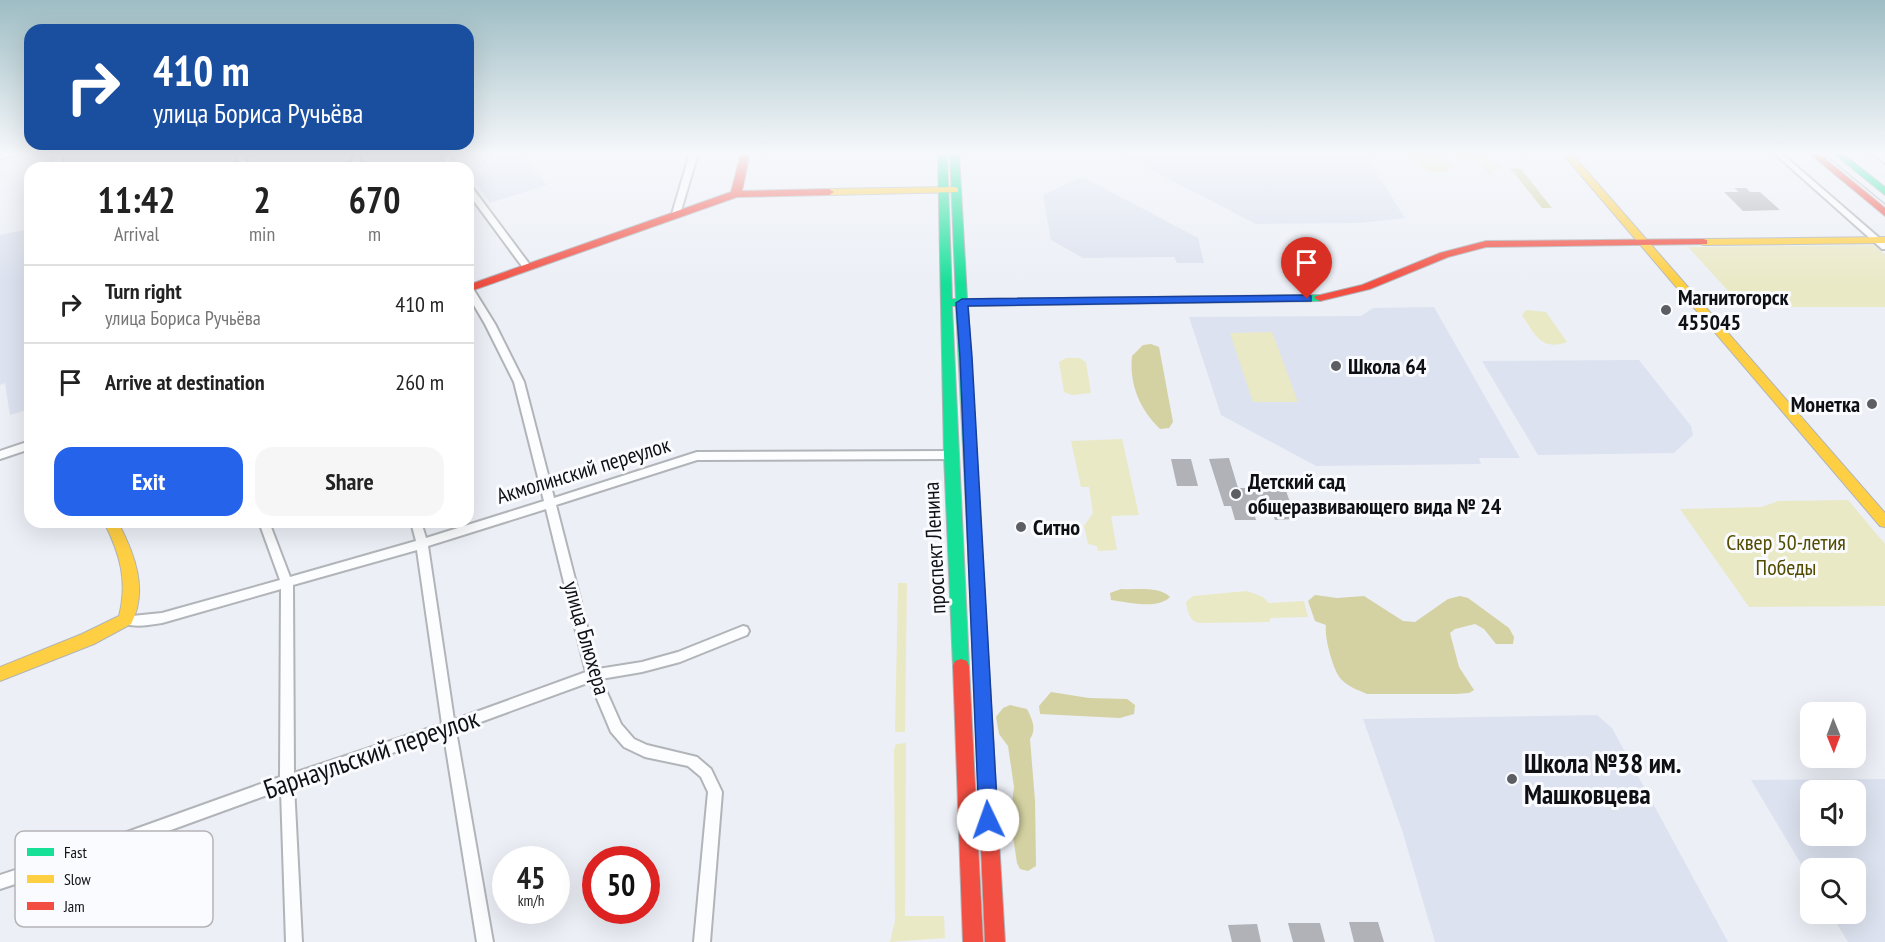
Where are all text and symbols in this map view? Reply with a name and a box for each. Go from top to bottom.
text: 410 m [153,43,250,98]
icon: right [54,48,132,126]
text: улица Бориса Ручьёва [153,96,363,130]
text: 11:42 [98,176,175,223]
text: 2 [253,176,271,223]
text: 670 [349,176,400,223]
text: Arrival [114,221,159,247]
text: min [249,221,275,247]
text: m [368,221,381,247]
pin [1281,237,1332,299]
icon: arrive [1290,246,1323,279]
text: Turn right [105,277,182,305]
place label: Магнитогорск 455045 [1678,283,1789,336]
icon: right [54,288,87,321]
text: 410 m [395,290,444,318]
marker: Магнитогорск 455045 [1659,303,1673,317]
text: улица Бориса Ручьёва [105,305,261,331]
place label: Школа 64 [1348,352,1427,380]
marker: Школа 64 [1329,359,1343,373]
icon: arrive [54,366,87,399]
text: Arrive at destination [105,368,265,396]
text: 260 m [395,368,444,396]
place label: Монетка [1791,390,1860,418]
marker: Монетка [1865,397,1879,411]
street label: Акмолинский переулок [493,430,674,510]
button: Exit [54,447,243,516]
button: Share [255,447,444,516]
place label: Детский сад общеразвивающего вида № 24 [1248,467,1502,520]
street label: проспект Ленина [917,481,951,615]
marker: Детский сад общеразвивающего вида № 24 [1229,487,1243,501]
place label: Ситно [1033,513,1080,541]
marker: Ситно [1014,520,1028,534]
park label: Сквер 50-летия Победы [1726,528,1846,581]
street label: улица Блюхера [557,578,617,698]
street label: Барнаульский переулок [259,700,484,806]
north arrow [1800,702,1866,768]
map controls [1800,702,1866,924]
place label: Школа №38 им. Машковцева [1524,746,1682,811]
marker: Школа №38 им. Машковцева [1505,772,1519,786]
button: sound [1800,780,1866,846]
position arrow [956,788,1020,852]
legend [15,831,213,927]
text: Fast [64,842,87,862]
speed limit sign: 50 [582,846,660,924]
text: 45 [517,858,545,897]
button: search [1800,858,1866,924]
text: Slow [64,869,91,889]
text: km/h [518,891,544,910]
text: Jam [63,896,85,916]

